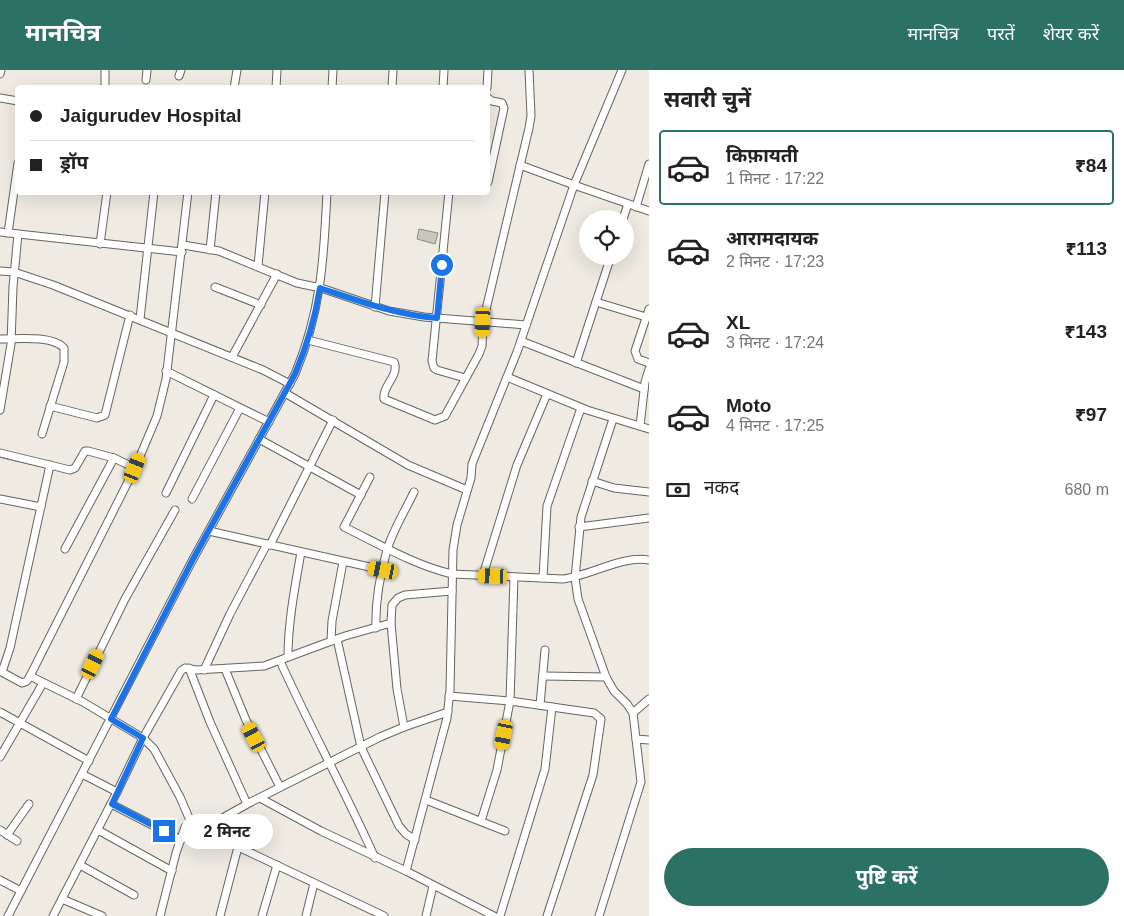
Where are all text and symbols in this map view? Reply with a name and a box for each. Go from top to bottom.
text: मानचित्र [25,19,101,46]
text: मानचित्र [907,24,959,44]
text: परतें [987,24,1015,44]
text: शेयर करें [1043,24,1099,44]
text: सवारी चुनें [664,87,751,112]
text: Jaigurudev Hospital [60,105,242,126]
icon: car [666,145,711,190]
text: किफ़ायती [726,145,798,166]
text: ड्रॉप [60,152,88,173]
text: ₹84 [1075,155,1107,176]
text: 1 मिनट · 17:22 [726,170,824,187]
map controls [579,210,634,265]
button: locate [579,210,634,265]
icon: car [666,228,711,273]
text: आरामदायक [726,228,818,249]
text: ₹113 [1065,238,1107,259]
text: 2 मिनट · 17:23 [726,253,824,270]
route start [431,254,453,276]
car [474,307,491,337]
icon: car [666,311,711,356]
text: XL [726,312,750,333]
text: ₹143 [1064,321,1107,342]
text: 3 मिनट · 17:24 [726,334,824,351]
icon: car [666,394,711,439]
text: Moto [726,395,771,416]
text: ₹97 [1075,404,1107,425]
text: 4 मिनट · 17:25 [726,417,824,434]
car [122,451,147,485]
icon: cash [664,476,692,504]
text: नकद [704,477,739,498]
text: 680 m [1065,481,1109,498]
car [366,560,399,580]
car [477,568,508,584]
car [79,647,106,681]
car [493,719,514,751]
car [240,720,267,754]
callout: 2 मिनट [182,814,274,848]
route end [153,820,175,842]
text: 2 मिनट [204,823,250,840]
button: पुष्टि करें [664,848,1109,906]

